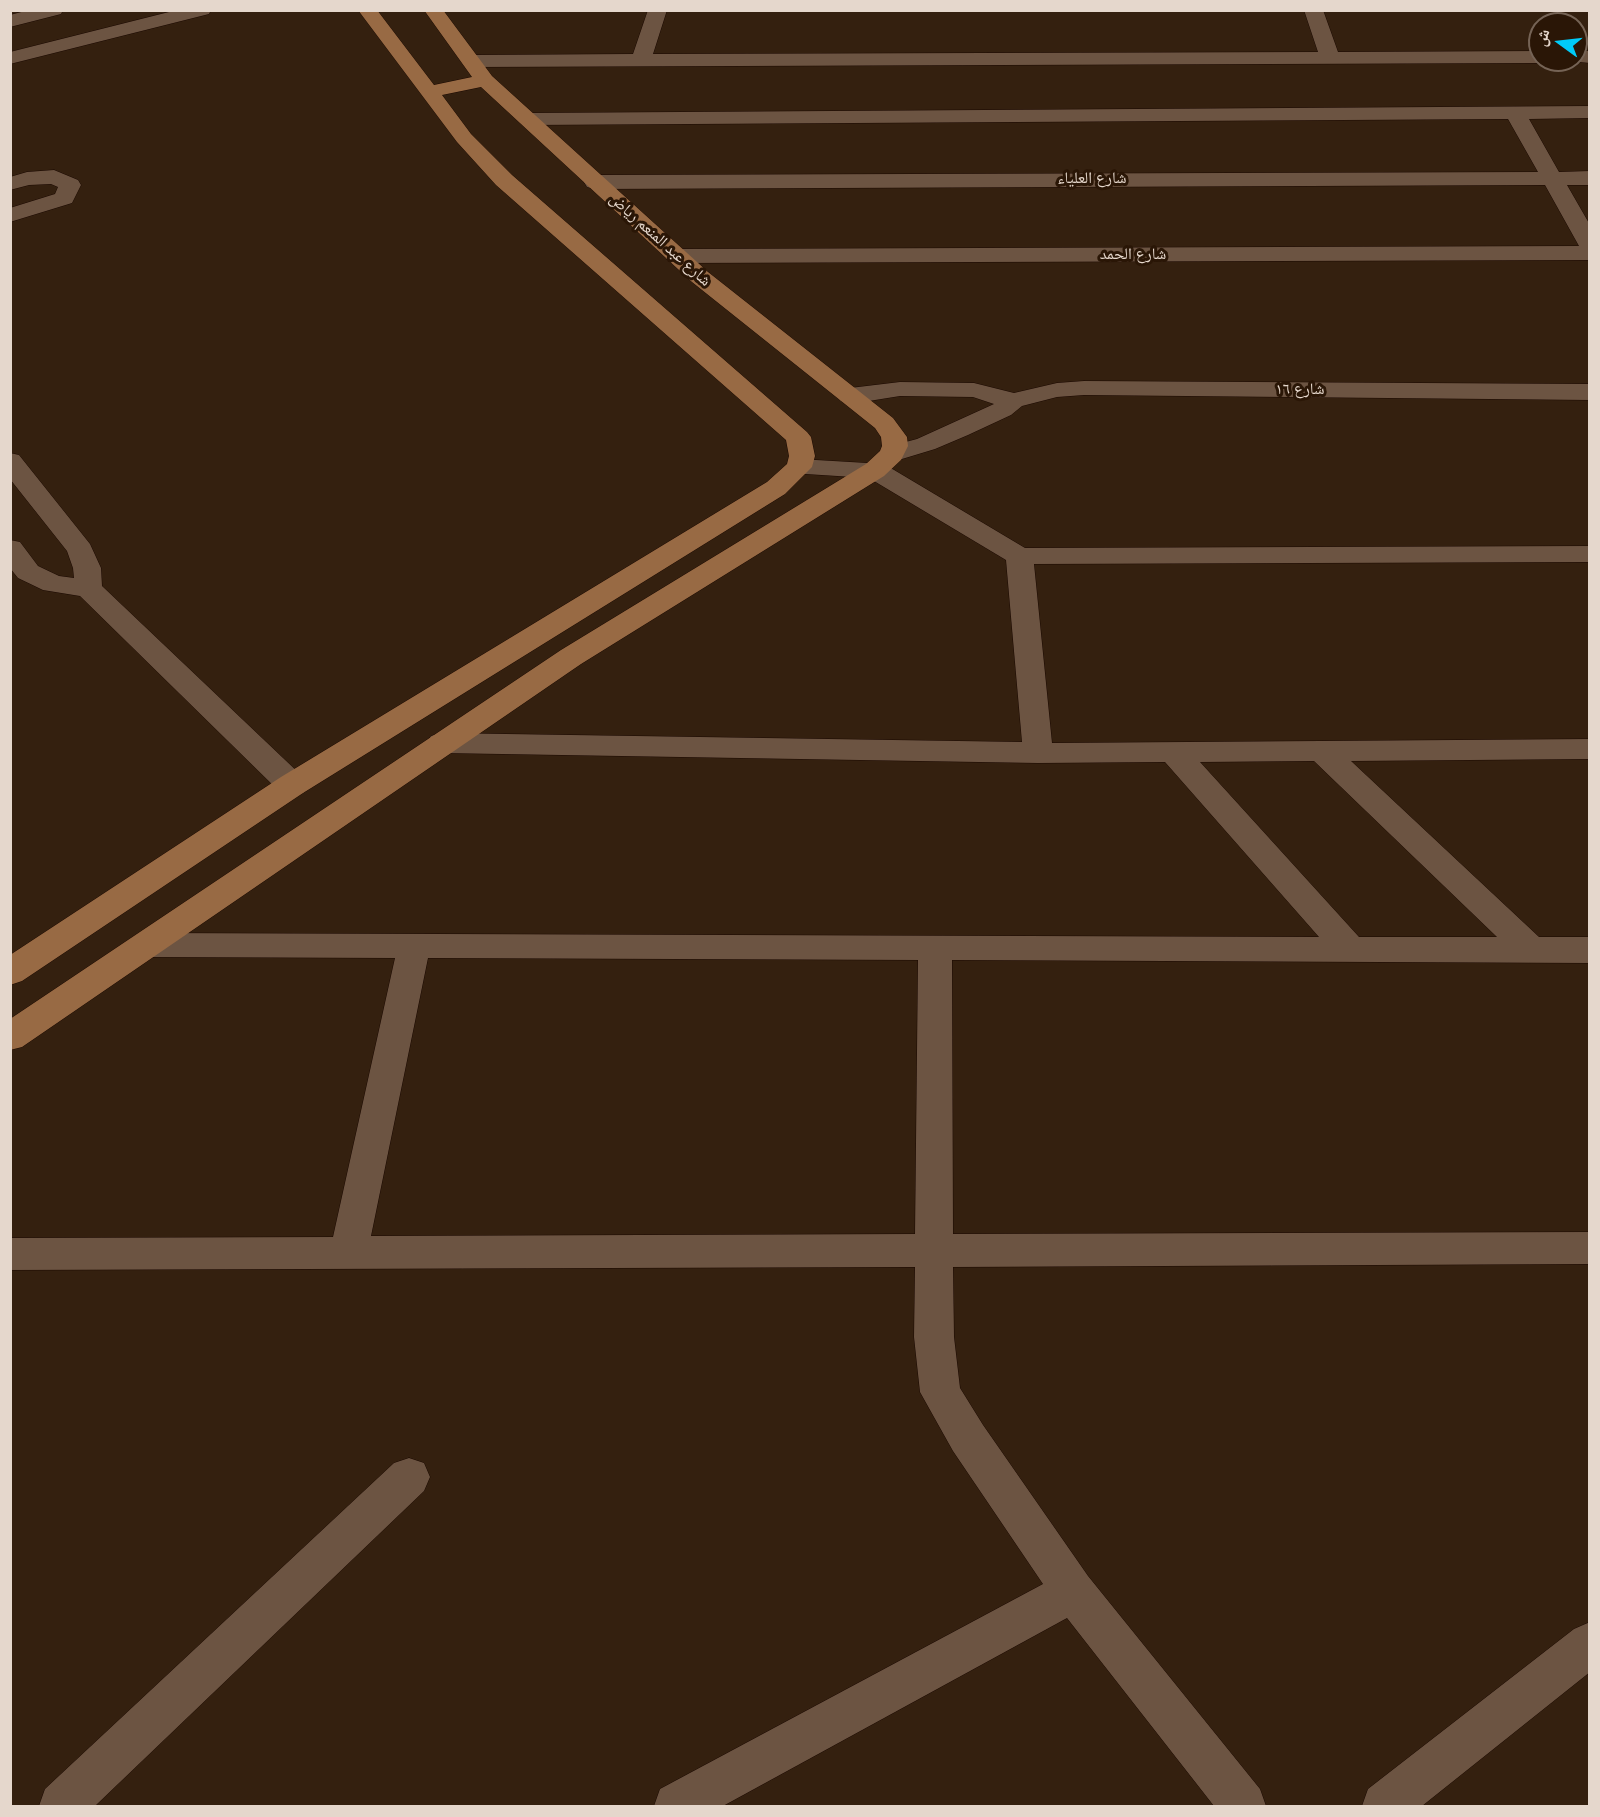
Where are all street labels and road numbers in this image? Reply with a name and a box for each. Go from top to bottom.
street label: شارع العلياء [1057,169,1127,189]
street label: شارع عبد المنعم رياض [605,189,715,291]
street label: شارع الحمد [1100,245,1166,265]
street label: شارع ١٦ [1276,380,1324,400]

